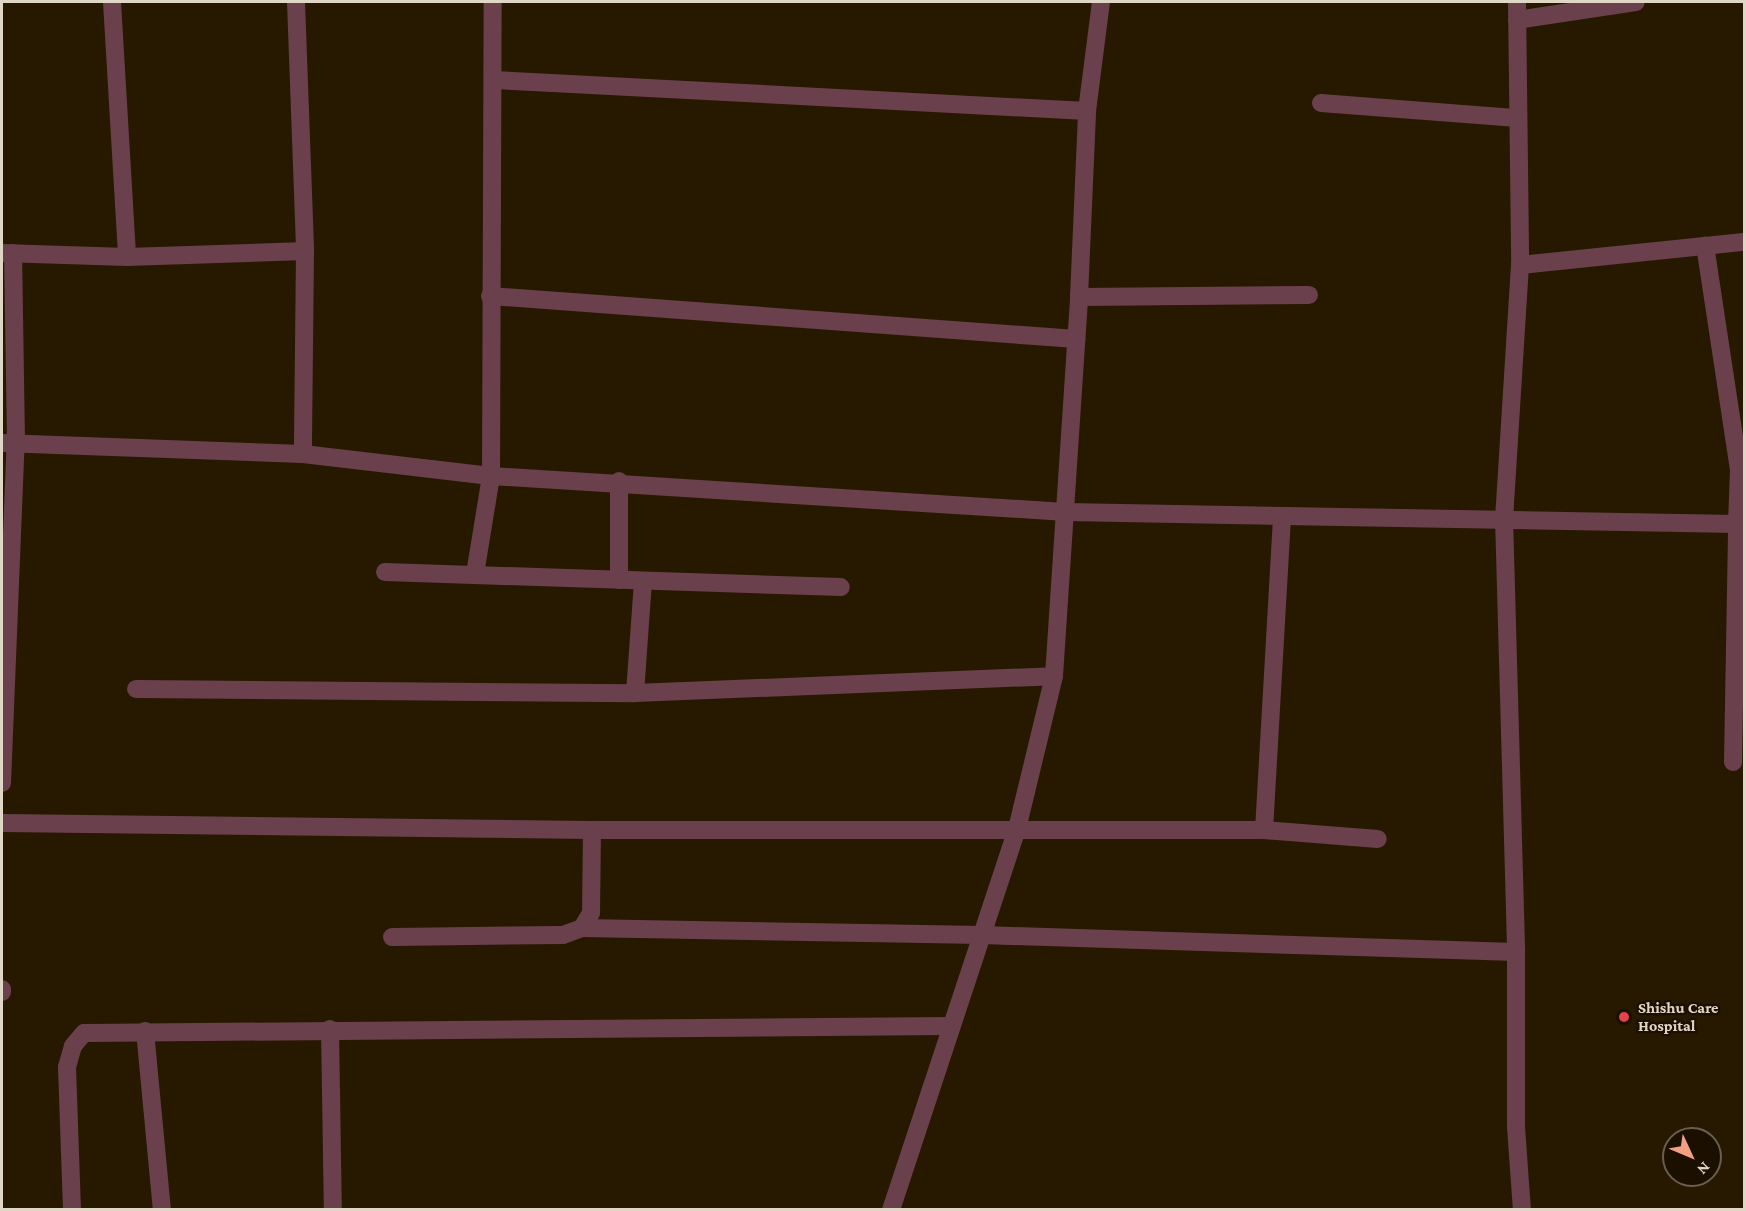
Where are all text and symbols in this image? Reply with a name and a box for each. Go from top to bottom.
place label: Shishu Care Hospital [1638,998,1719,1036]
marker: Shishu Care Hospital [1615,1008,1633,1026]
north arrow [1662,1127,1722,1187]
text: N [1694,1159,1714,1178]

